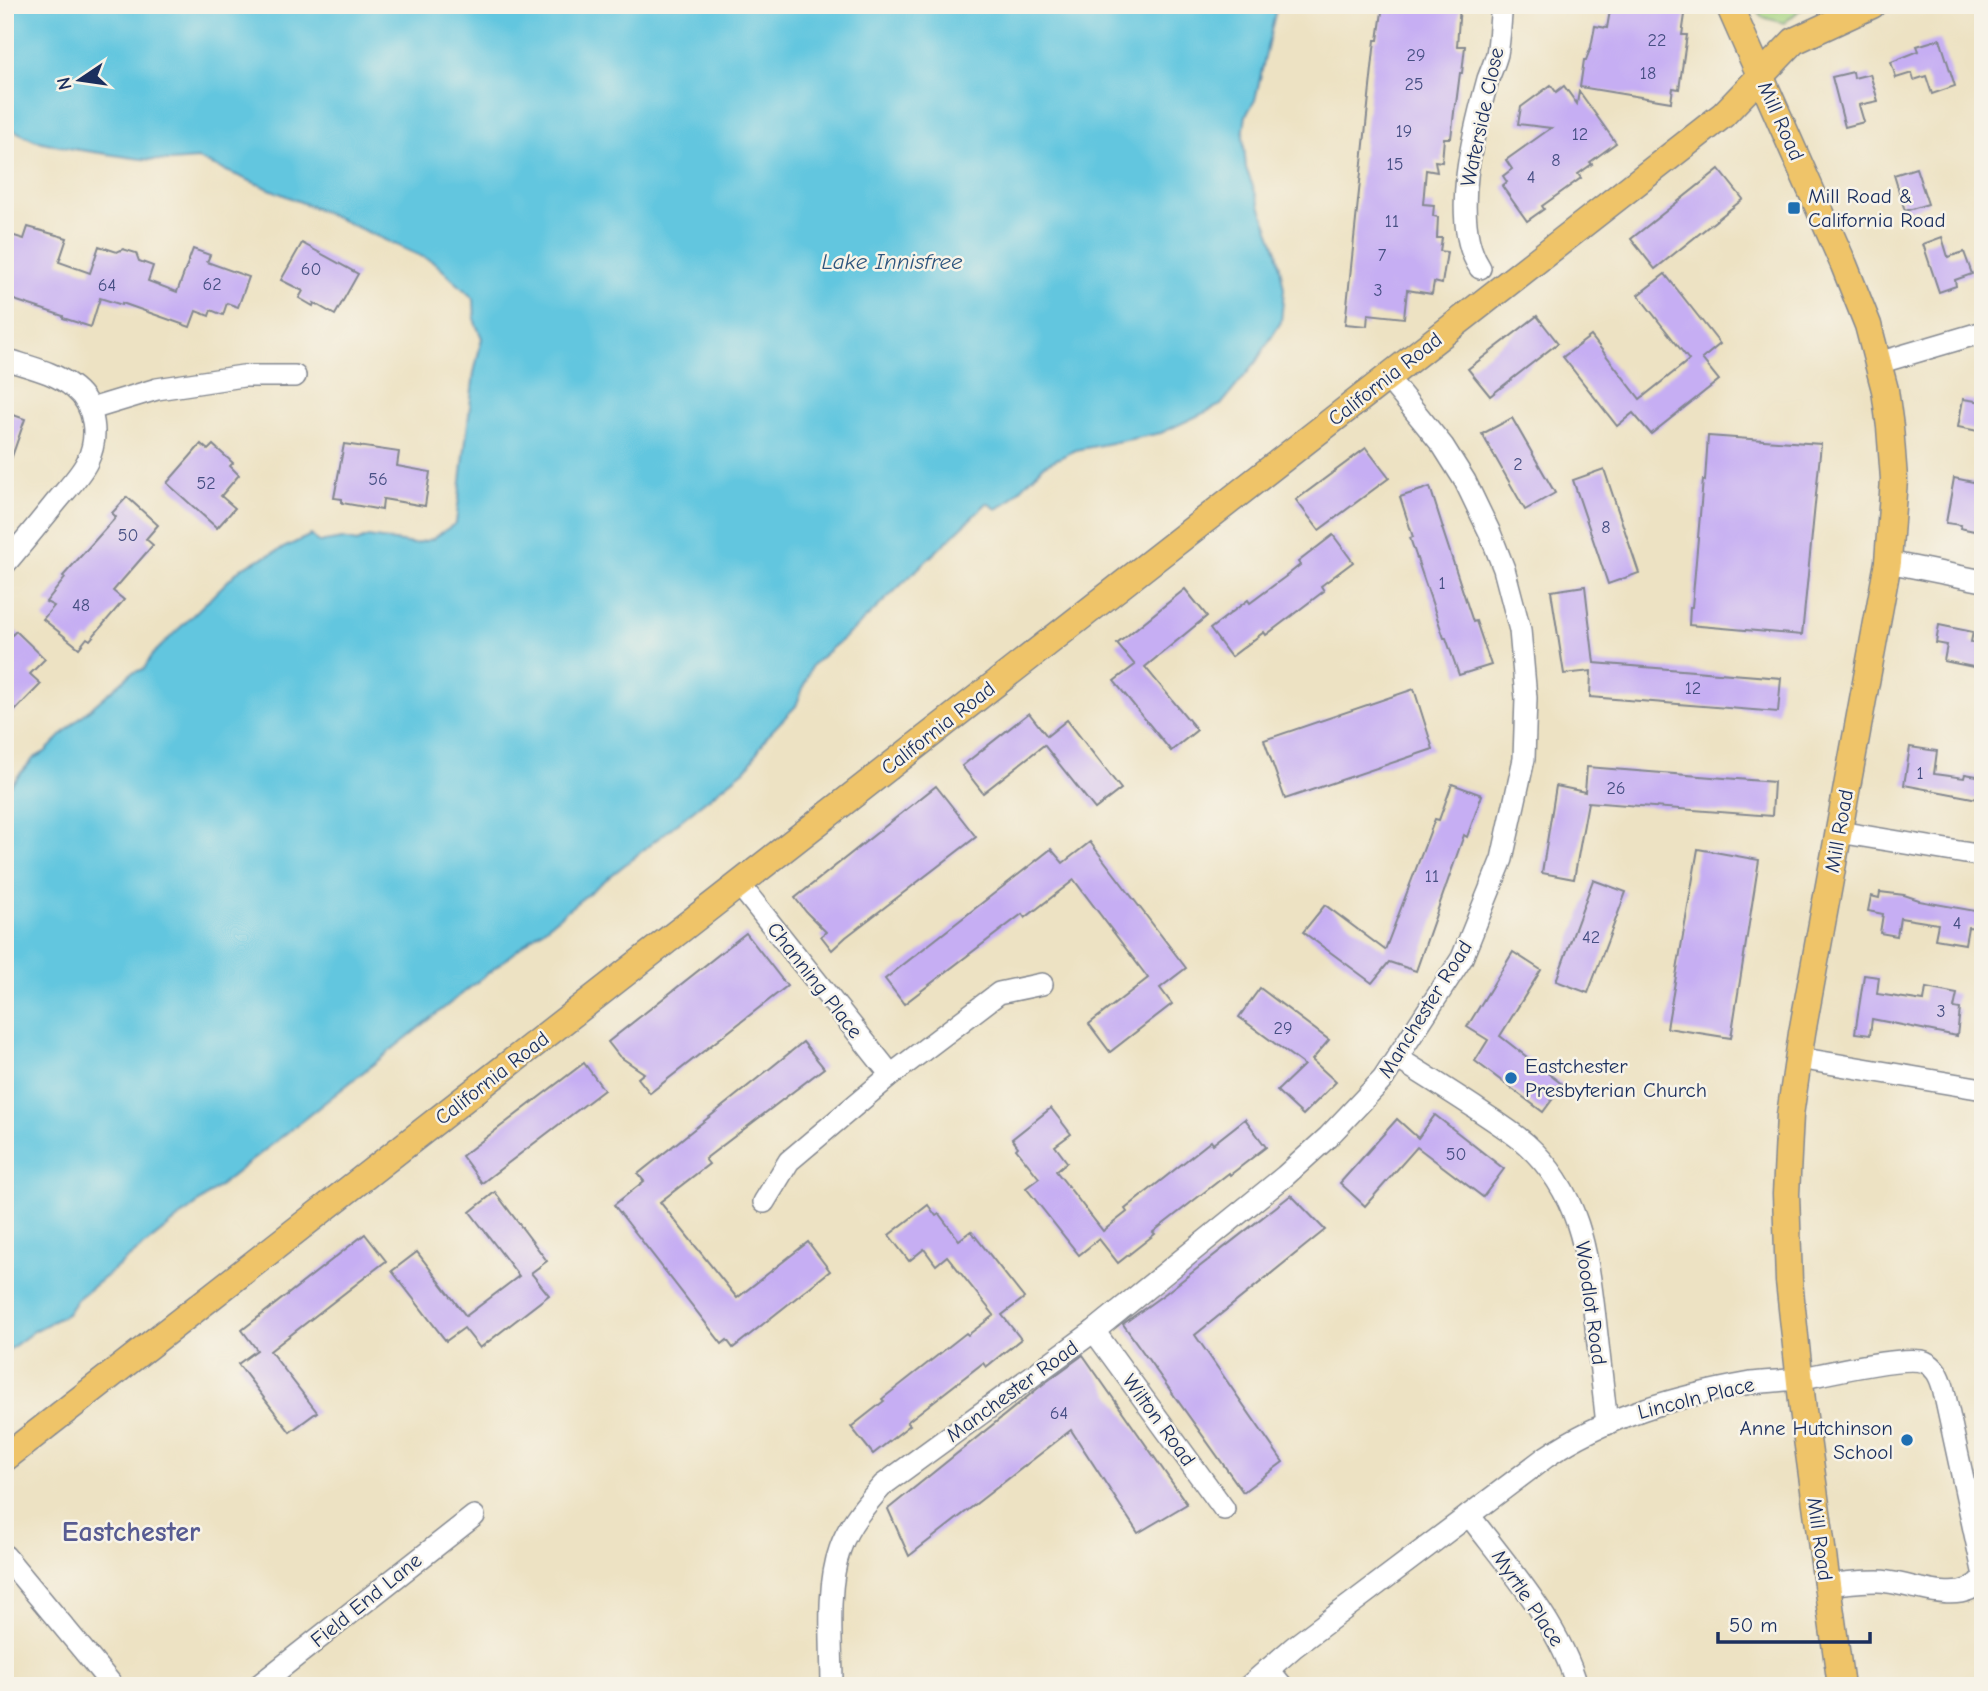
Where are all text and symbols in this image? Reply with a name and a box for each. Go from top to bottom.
house number: 22 [1648,30,1666,51]
house number: 29 [1407,45,1425,66]
street label: Waterside Close [1456,45,1508,189]
north arrow [46,46,116,116]
house number: 18 [1640,63,1656,84]
house number: 25 [1404,74,1424,95]
text: N [52,75,77,92]
street label: Mill Road [1753,78,1809,164]
house number: 19 [1396,121,1412,142]
house number: 12 [1572,124,1588,145]
house number: 8 [1551,150,1561,171]
house number: 15 [1387,154,1403,175]
house number: 4 [1527,167,1535,188]
place label: Mill Road & California Road [1808,184,1946,232]
marker: Mill Road & California Road [1786,200,1802,216]
house number: 11 [1385,211,1399,232]
house number: 7 [1378,245,1387,266]
water label: Lake Innisfree [821,248,963,275]
house number: 60 [301,259,321,280]
house number: 62 [202,274,222,295]
house number: 64 [98,275,116,296]
house number: 3 [1373,280,1383,301]
street label: California Road [1323,327,1447,431]
house number: 2 [1513,454,1523,475]
house number: 56 [368,469,388,490]
house number: 52 [196,473,216,494]
house number: 8 [1601,517,1611,538]
house number: 50 [118,525,138,546]
house number: 1 [1438,573,1446,594]
house number: 48 [72,595,90,616]
street label: California Road [876,676,1000,780]
house number: 12 [1685,678,1701,699]
house number: 1 [1916,763,1924,784]
house number: 26 [1606,778,1626,799]
street label: Mill Road [1820,788,1858,874]
house number: 11 [1425,866,1439,887]
house number: 4 [1953,913,1961,934]
street label: Channing Place [762,917,868,1043]
house number: 42 [1582,927,1600,948]
street label: Manchester Road [1373,936,1477,1082]
house number: 3 [1936,1001,1946,1022]
house number: 29 [1274,1018,1292,1039]
street label: California Road [430,1026,554,1130]
place label: Eastchester Presbyterian Church [1525,1054,1707,1102]
marker: Eastchester Presbyterian Church [1503,1070,1519,1086]
house number: 50 [1446,1144,1466,1165]
street label: Woodlot Road [1570,1240,1612,1366]
street label: Manchester Road [941,1335,1083,1447]
street label: Wilton Road [1118,1369,1200,1471]
street label: Lincoln Place [1635,1372,1757,1424]
house number: 64 [1050,1403,1068,1424]
place label: Anne Hutchinson School [1740,1416,1893,1464]
marker: Anne Hutchinson School [1899,1432,1915,1448]
street label: Mill Road [1802,1496,1838,1582]
district label: Eastchester [62,1516,201,1548]
street label: Myrtle Place [1487,1545,1569,1651]
street label: Field End Lane [306,1548,426,1652]
scale bar [1718,1600,1871,1644]
text: 50 m [1729,1613,1778,1637]

